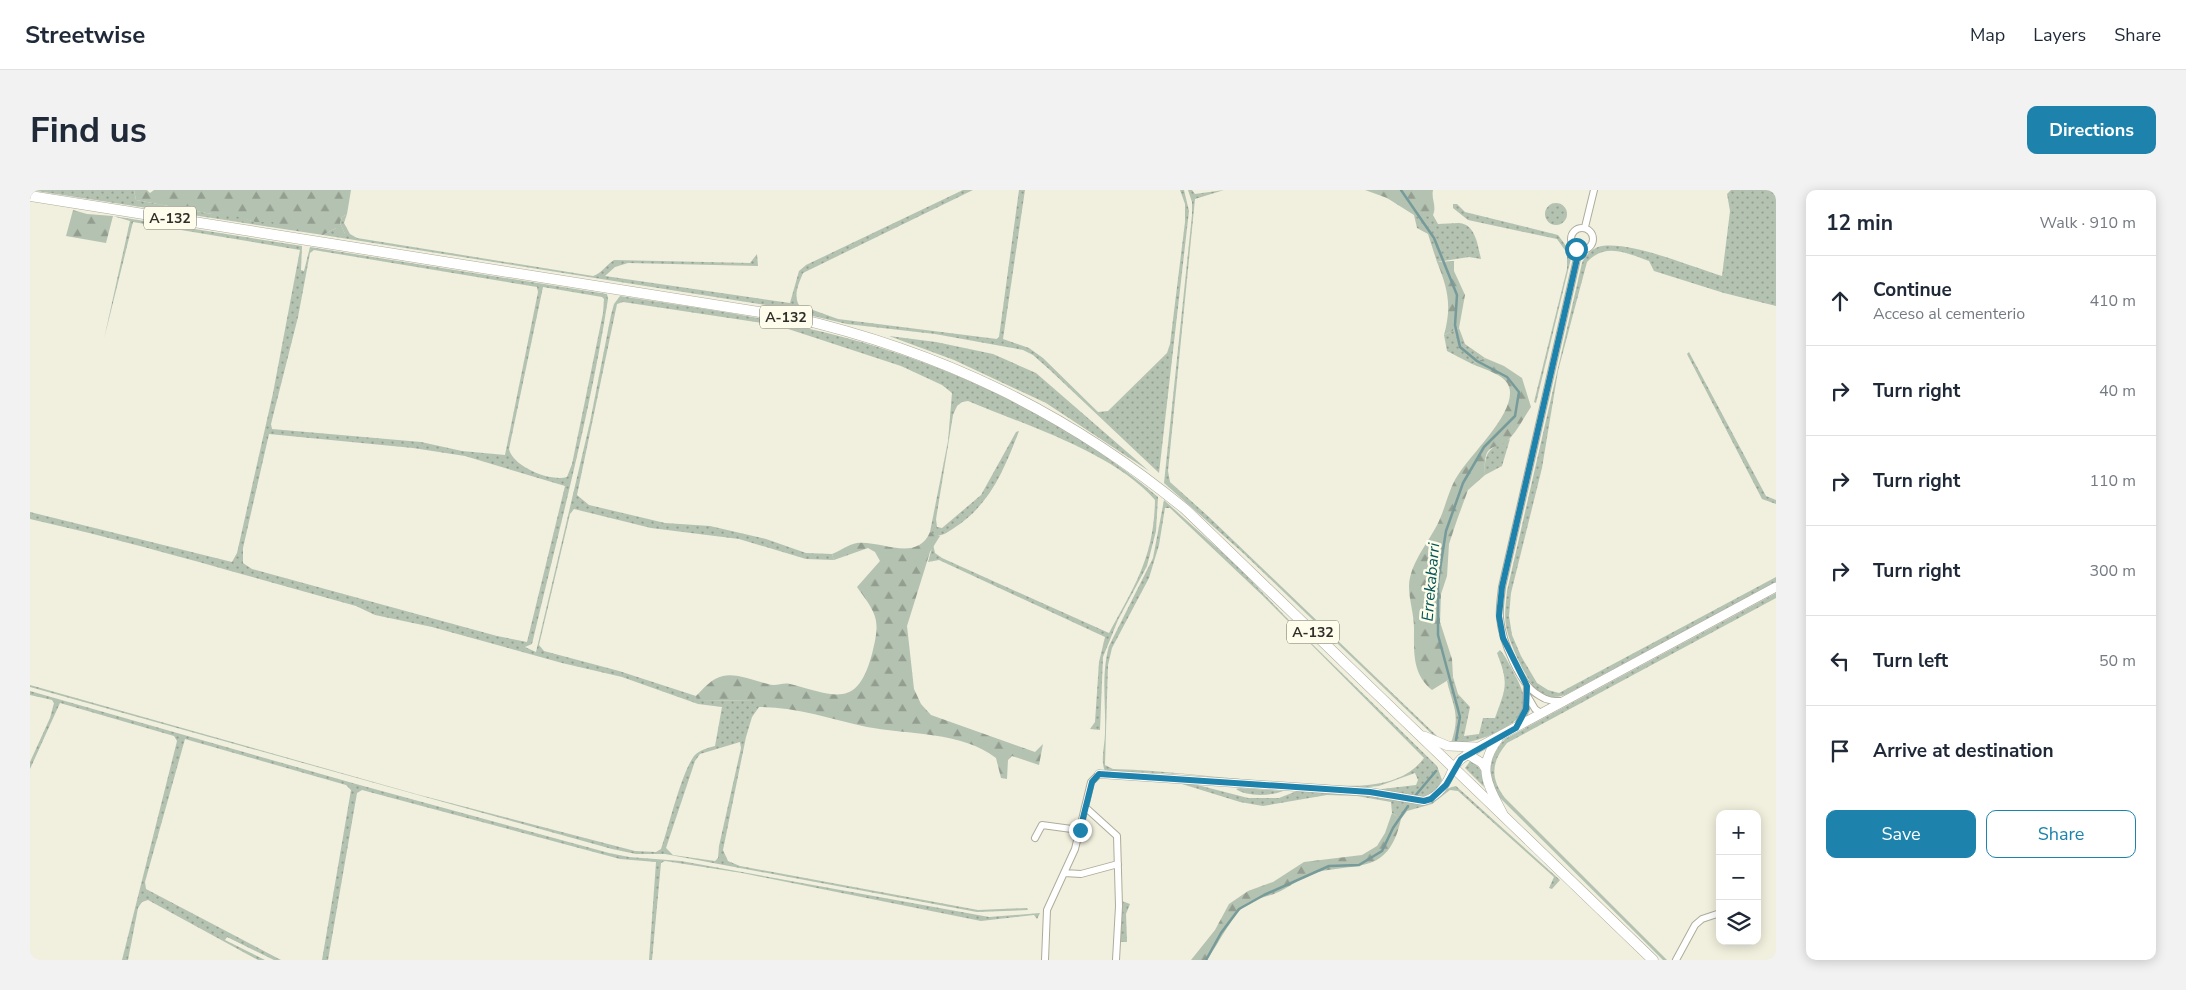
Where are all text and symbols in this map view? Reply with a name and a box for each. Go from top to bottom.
text: Streetwise [25,19,145,51]
text: Map [1970,23,2005,47]
text: Layers [2033,23,2086,47]
text: Share [2114,23,2161,47]
button: Directions [2027,106,2156,154]
text: Find us [30,107,147,154]
road number: A-132 [144,206,196,230]
text: 12 min [1826,209,1893,237]
text: Walk · 910 m [2040,212,2136,234]
route start [1565,238,1588,261]
text: Continue [1873,277,1952,303]
icon: ahead [1826,287,1854,315]
text: 410 m [2089,290,2136,312]
text: Acceso al cementerio [1873,303,2025,325]
road number: A-132 [760,305,812,328]
icon: right [1826,377,1854,405]
text: Turn right [1873,378,1960,404]
text: 40 m [2099,380,2136,402]
icon: right [1826,467,1854,495]
text: Turn right [1873,468,1960,494]
text: 110 m [2089,470,2136,492]
water label: Errekabarri [1417,542,1445,622]
icon: right [1826,557,1854,585]
text: Turn right [1873,558,1960,584]
text: 300 m [2089,560,2136,582]
road number: A-132 [1287,621,1339,644]
icon: left [1826,647,1854,675]
text: Turn left [1873,648,1948,674]
text: 50 m [2099,650,2136,672]
icon: arrive [1826,737,1854,765]
text: Arrive at destination [1873,738,2054,764]
map controls [1716,810,1761,945]
button: + [1716,810,1761,855]
button: Save [1826,810,1976,858]
button: Share [1986,810,2136,858]
route end [1069,819,1092,842]
button: − [1716,855,1761,900]
button: layers [1716,900,1761,945]

